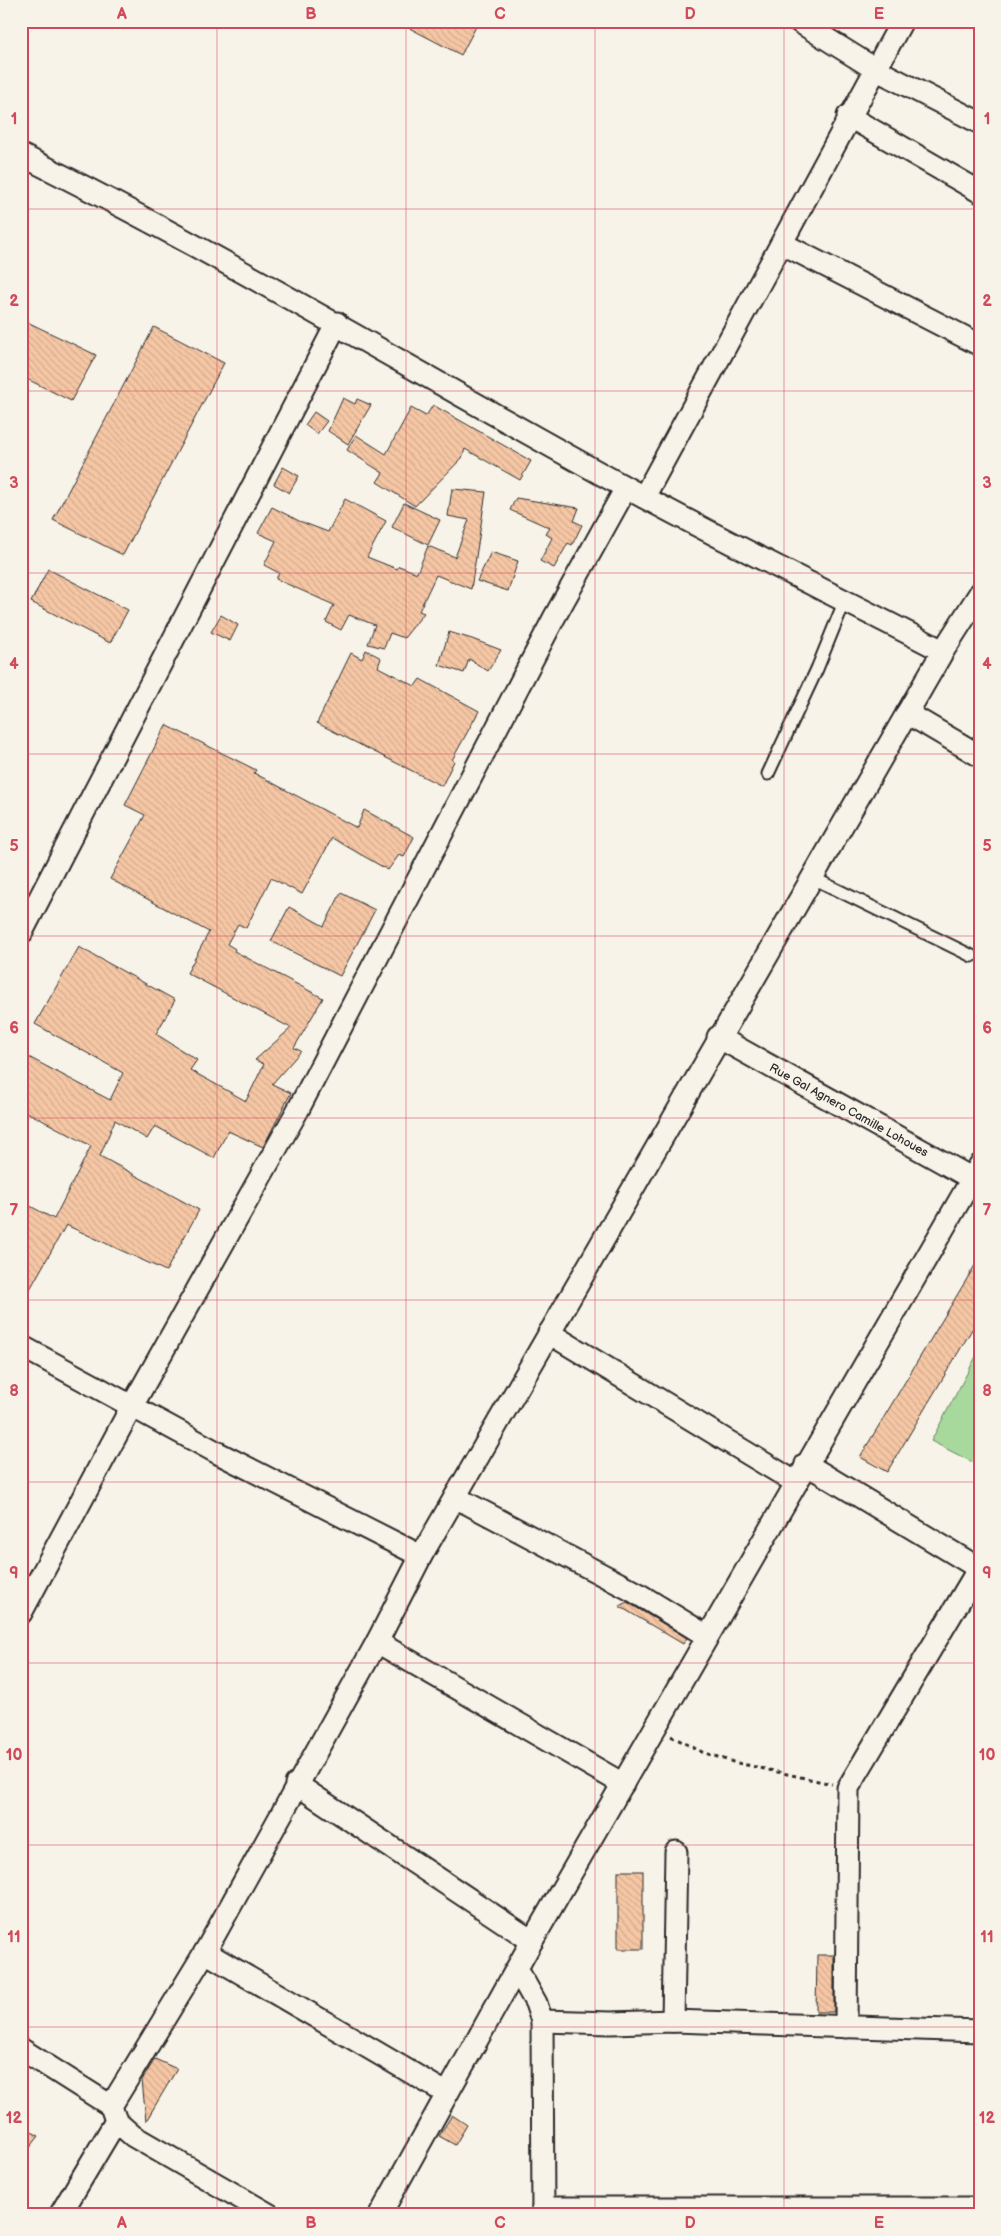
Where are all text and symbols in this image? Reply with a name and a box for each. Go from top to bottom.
text: A [116,5,127,24]
text: B [305,5,317,24]
text: C [494,5,506,24]
text: D [684,5,696,24]
text: E [874,5,884,24]
text: 1 [11,110,17,129]
text: 1 [984,110,990,129]
text: 2 [9,292,19,311]
text: 2 [982,292,992,311]
text: 3 [9,474,19,493]
text: 3 [982,474,992,493]
text: 4 [9,655,19,674]
text: 4 [982,655,992,674]
text: 5 [9,837,19,856]
text: 5 [982,837,992,856]
text: 6 [9,1019,19,1038]
text: 6 [982,1019,992,1038]
street label: Rue Gal Agnero Camille Lohoues [767,1060,931,1161]
text: 7 [10,1201,19,1220]
text: 7 [983,1201,992,1220]
text: 8 [9,1382,19,1401]
text: 8 [982,1382,992,1401]
text: 9 [9,1564,19,1583]
text: 9 [982,1564,992,1583]
text: 10 [6,1746,22,1765]
text: 10 [979,1746,995,1765]
text: 11 [7,1928,21,1947]
text: 11 [980,1928,994,1947]
text: 12 [6,2109,23,2128]
text: 12 [979,2109,996,2128]
text: A [116,2214,127,2233]
text: B [305,2214,317,2233]
text: C [494,2214,506,2233]
text: D [684,2214,696,2233]
text: E [874,2214,884,2233]

